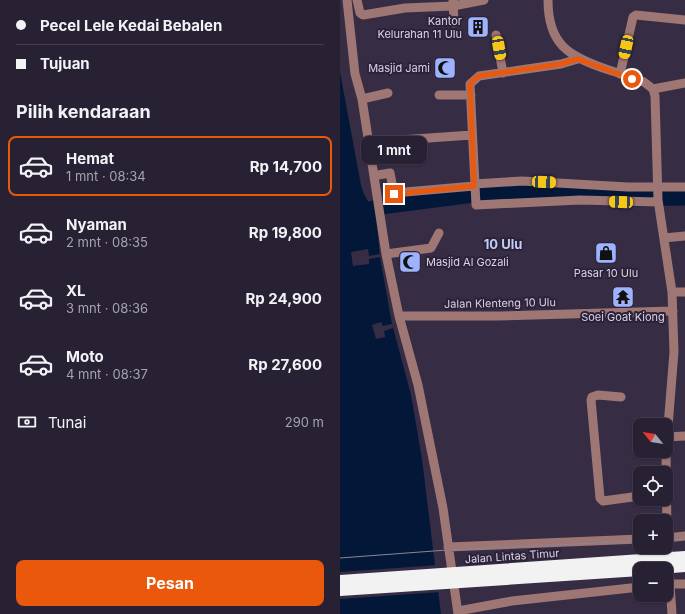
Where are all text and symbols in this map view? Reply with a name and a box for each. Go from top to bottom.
place label: Kantor Kelurahan 11 Ulu [377,14,462,41]
building icon: Kantor Kelurahan 11 Ulu [465,14,491,40]
text: Pecel Lele Kedai Bebalen [40,16,222,35]
car [618,34,634,60]
car [491,35,507,61]
text: Tujuan [40,54,90,73]
mosque icon: Masjid Jami [432,55,458,81]
place label: Masjid Jami [368,61,430,75]
route start [623,70,641,88]
text: Pilih kendaraan [16,101,151,122]
callout: 1 mnt [361,136,427,164]
text: 1 mnt [377,142,411,158]
icon: car [18,148,54,184]
text: Hemat [66,149,114,168]
text: Rp 14,700 [250,157,322,176]
text: 1 mnt · 08:34 [66,168,146,184]
car [532,176,556,188]
route end [385,185,403,203]
car [609,196,633,208]
icon: car [18,214,54,250]
text: Nyaman [66,215,127,234]
text: Rp 19,800 [249,223,322,242]
text: 2 mnt · 08:35 [66,234,148,250]
district label: 10 Ulu [484,236,522,252]
shop icon: Pasar 10 Ulu [593,240,619,266]
mosque icon: Masjid Al Gozali [397,249,423,275]
place label: Masjid Al Gozali [426,255,509,269]
place label: Pasar 10 Ulu [574,266,638,280]
icon: car [18,280,54,316]
text: XL [66,281,86,300]
temple icon: Soei Goat Kiong [610,284,636,310]
text: Rp 24,900 [245,289,322,308]
street label: Jalan Klenteng 10 Ulu [444,295,556,311]
text: 3 mnt · 08:36 [66,300,148,316]
place label: Soei Goat Kiong [581,310,665,324]
icon: car [18,346,54,382]
text: Moto [66,347,104,366]
text: Rp 27,600 [248,355,322,374]
text: 4 mnt · 08:37 [66,366,148,382]
icon: cash [16,411,38,433]
text: Tunai [48,413,86,432]
text: 290 m [285,414,324,430]
north arrow [633,418,673,458]
map controls [633,418,673,602]
button: locate [633,466,673,506]
button: + [633,514,673,554]
street label: Jalan Lintas Timur [464,546,560,566]
button: Pesan [16,560,324,606]
button: − [633,562,673,602]

